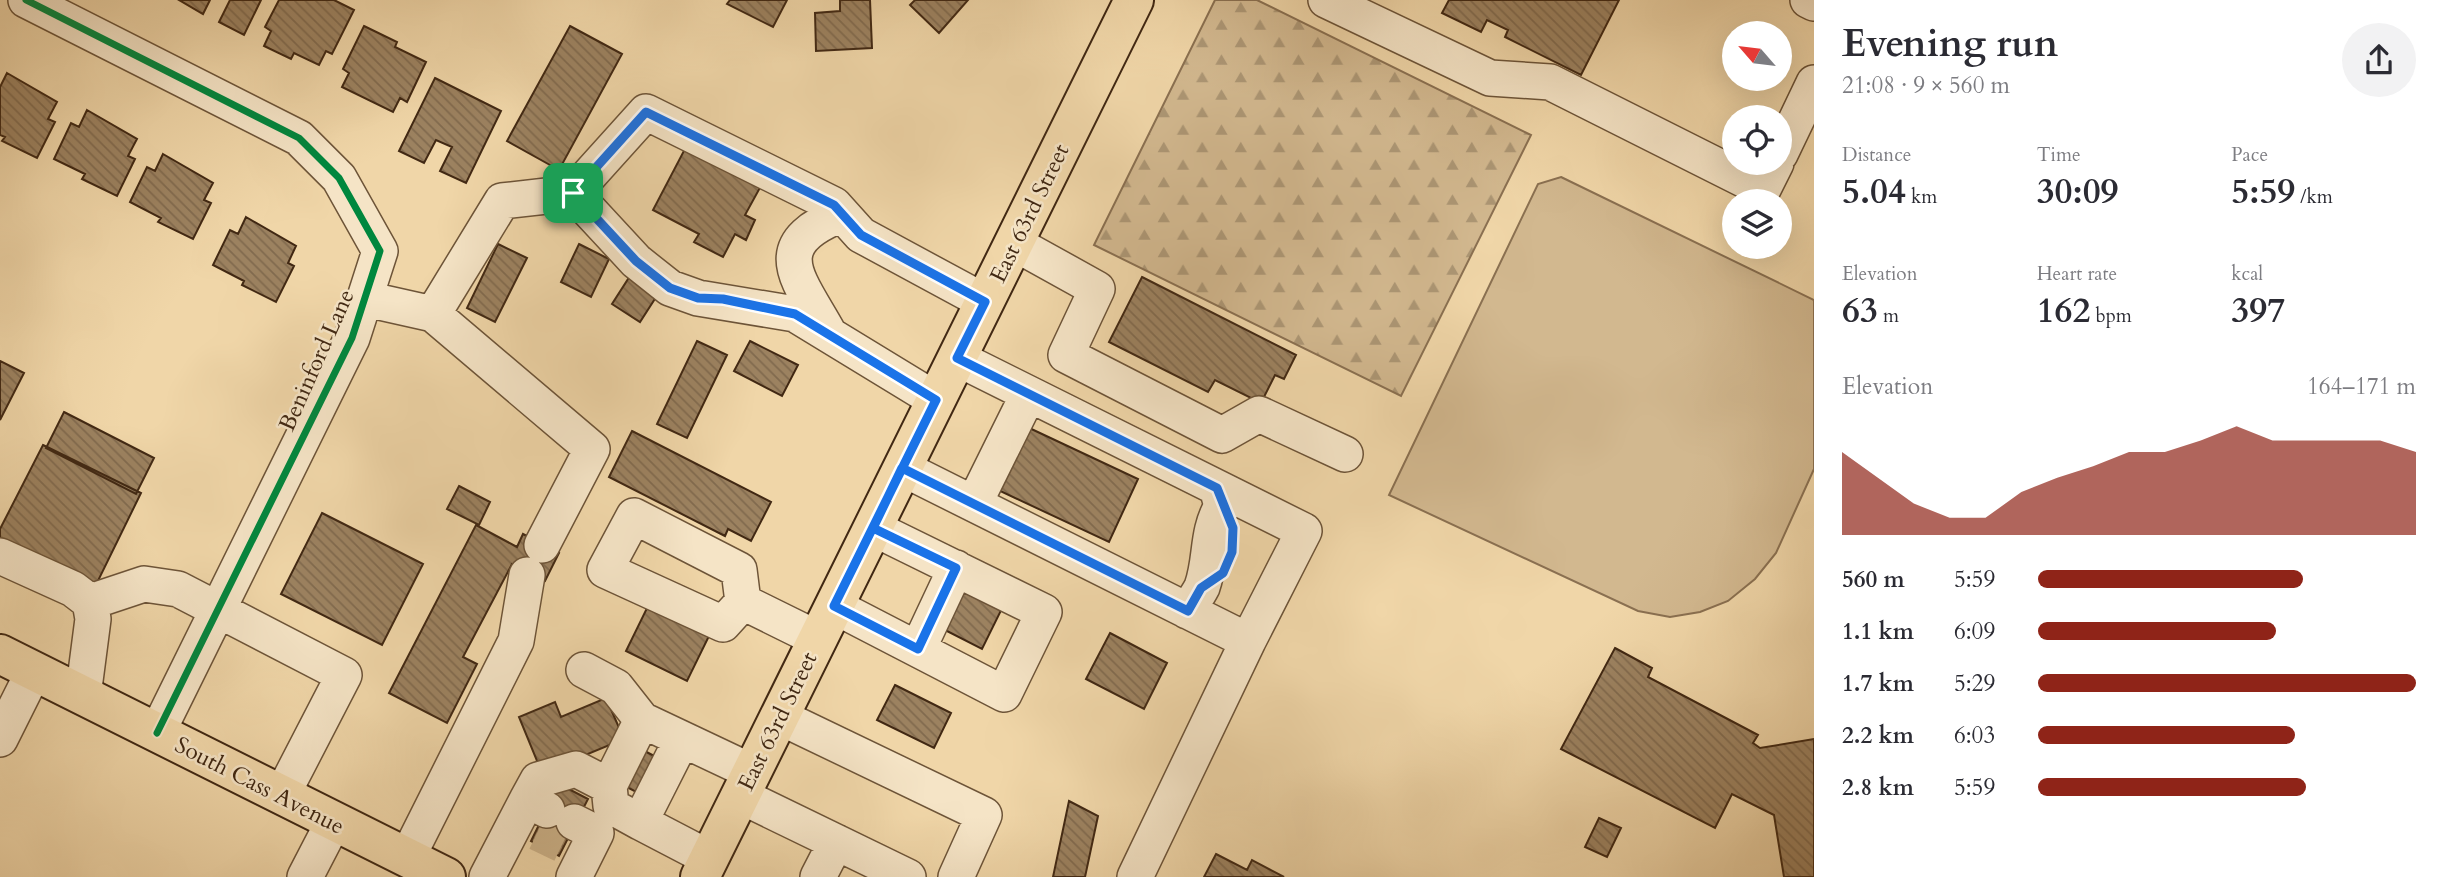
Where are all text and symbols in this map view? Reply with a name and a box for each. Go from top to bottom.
text: Evening run [1842,18,2058,70]
north arrow [1722,21,1792,91]
map controls [1722,21,1792,259]
button: share [2342,23,2416,97]
text: 21:08 · 9 × 560 m [1842,70,2010,101]
button: locate [1722,105,1792,175]
street label: East 63rd Street [982,139,1076,288]
text: Distance [1842,142,1911,168]
text: Time [2037,142,2081,168]
text: Pace [2231,142,2268,168]
pin [543,163,603,223]
text: 5.04 [1842,168,1906,216]
text: 30:09 [2037,168,2119,216]
text: 5:59 [2231,168,2295,216]
icon: arrive [554,174,592,212]
text: km [1906,184,1937,210]
text: /km [2295,184,2333,210]
button: layers [1722,189,1792,259]
text: Elevation [1842,261,1917,287]
text: Heart rate [2037,261,2117,287]
text: kcal [2231,261,2263,287]
street label: Beninford Lane [271,284,362,436]
text: 63 [1842,287,1878,335]
text: 162 [2037,287,2090,335]
text: 397 [2231,287,2285,335]
text: m [1878,303,1899,329]
text: bpm [2090,303,2132,329]
text: Elevation [1842,371,1933,402]
text: 164–171 m [2307,371,2416,402]
text: 560 m [1842,564,1905,595]
text: 5:59 [1954,564,1995,595]
text: 1.1 km [1842,616,1914,647]
text: 6:09 [1954,616,1995,647]
street label: East 63rd Street [730,647,824,796]
text: 1.7 km [1842,668,1914,699]
text: 5:29 [1954,668,1995,699]
text: 2.2 km [1842,720,1914,751]
text: 6:03 [1954,720,1995,751]
street label: South Cass Avenue [170,729,350,842]
text: 2.8 km [1842,772,1914,803]
text: 5:59 [1954,772,1995,803]

